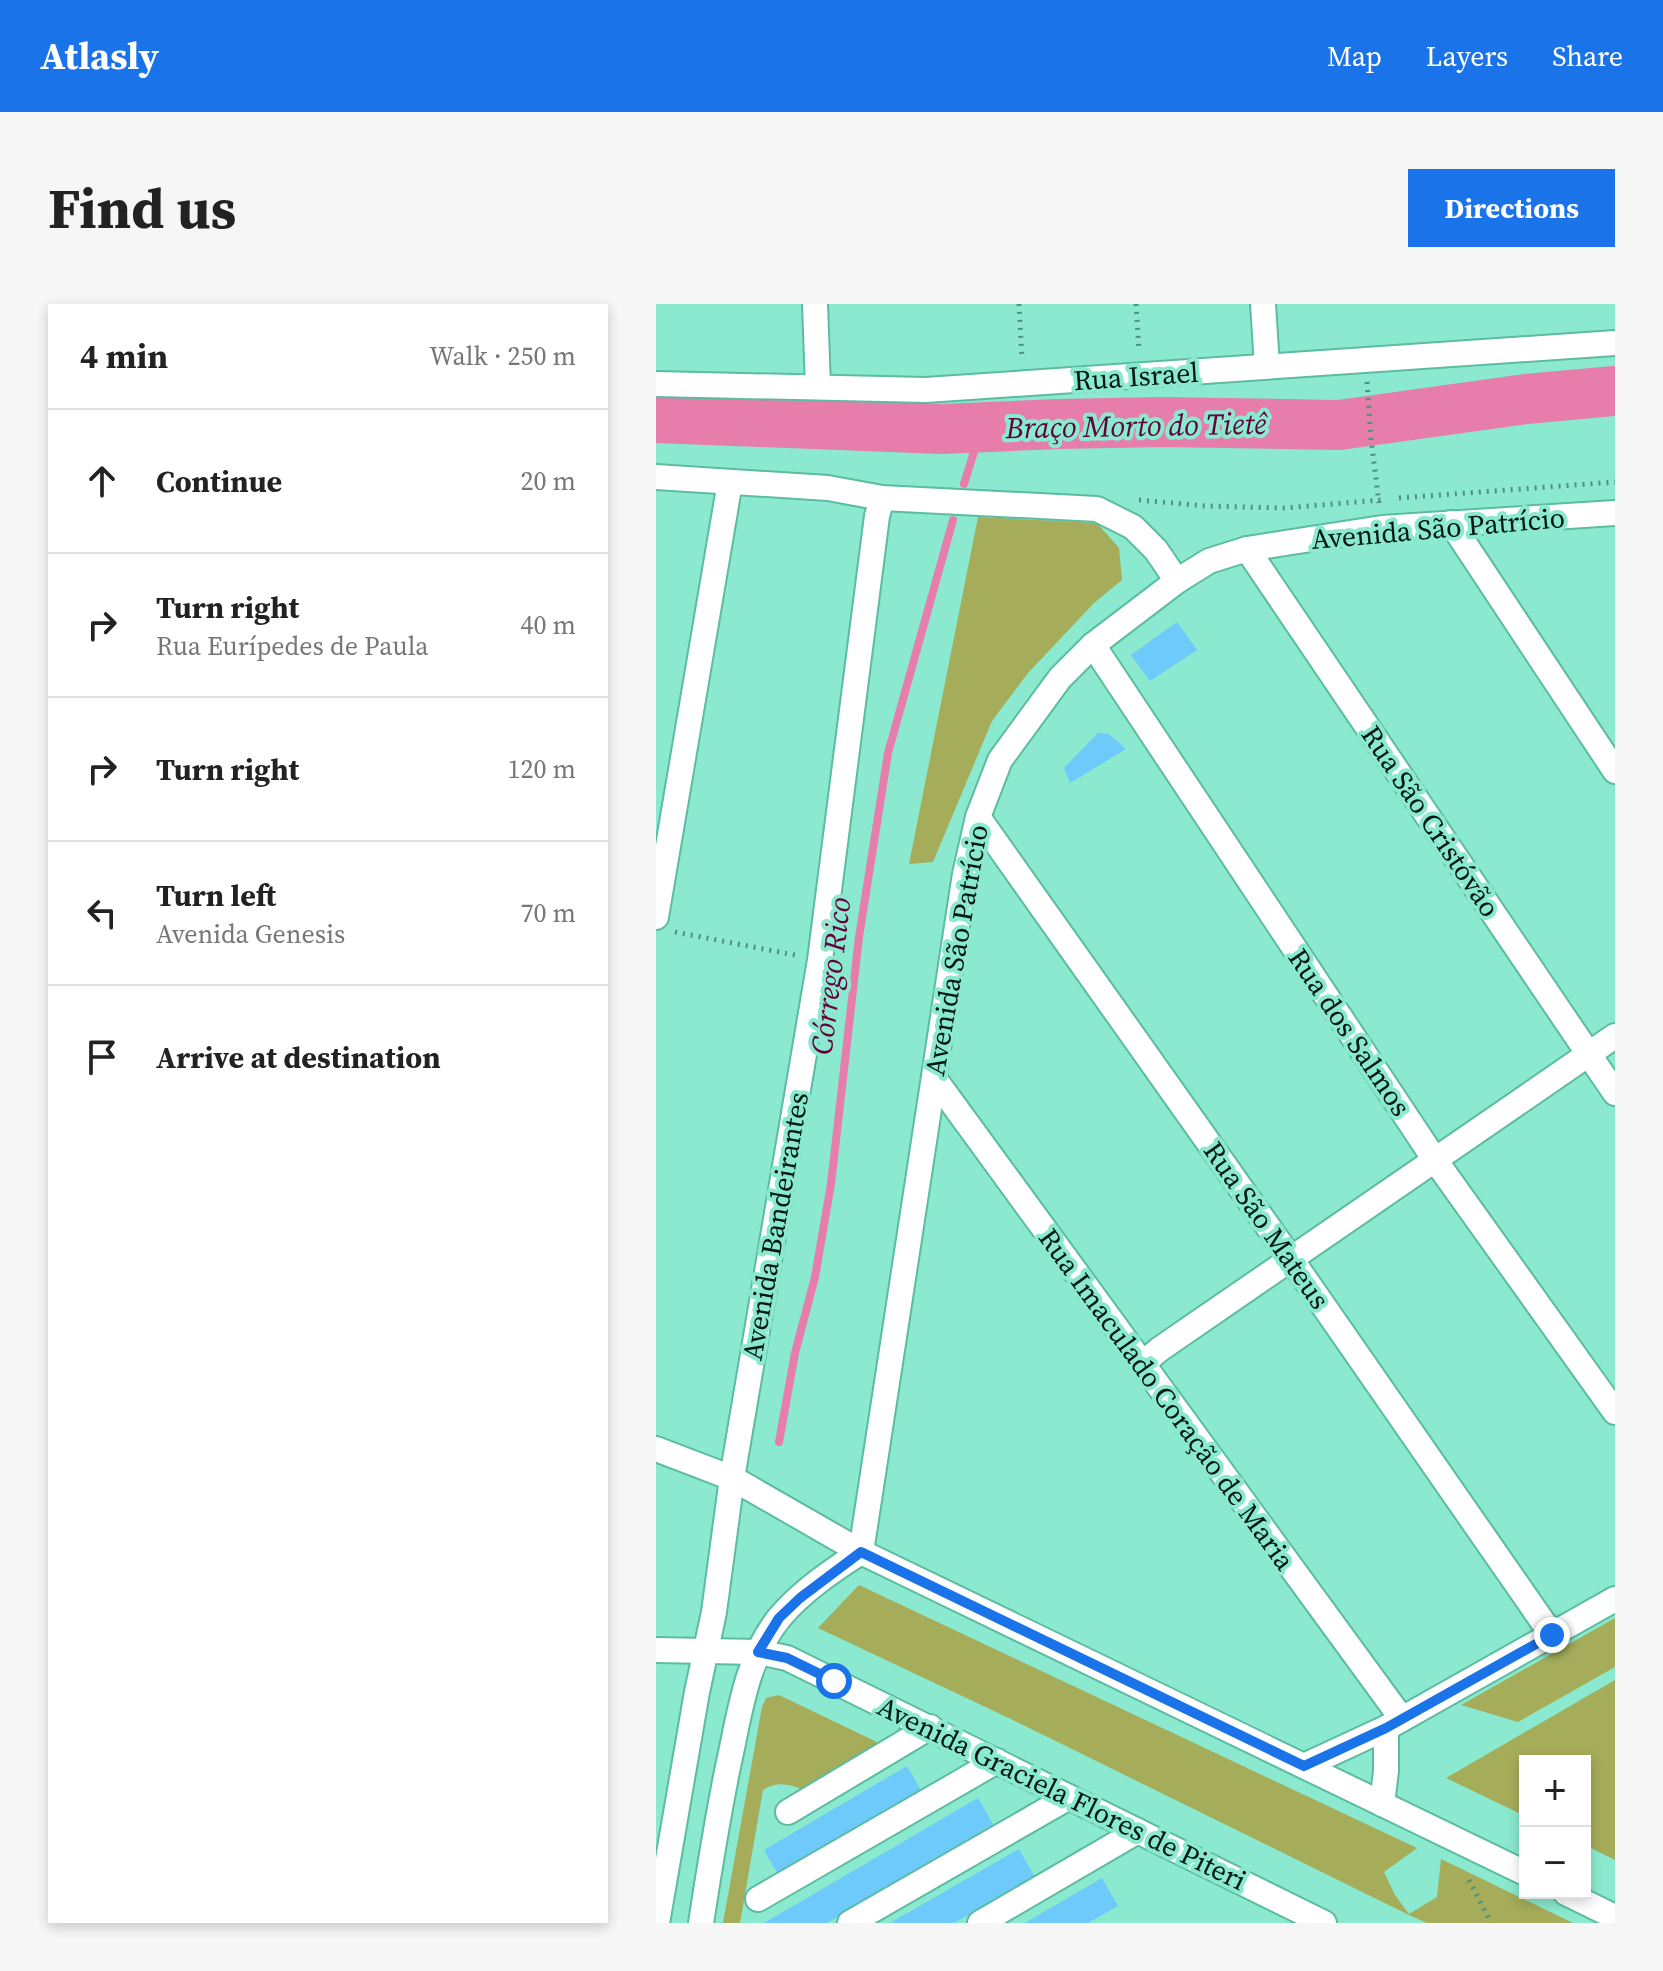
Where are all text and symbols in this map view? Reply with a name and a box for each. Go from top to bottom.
text: Atlasly [40,30,159,82]
text: Map [1327,37,1382,75]
text: Layers [1426,37,1508,75]
text: Share [1552,37,1623,75]
button: Directions [1408,169,1615,247]
text: Find us [48,170,236,247]
text: 4 min [80,333,168,379]
text: Walk · 250 m [429,338,576,374]
street label: Rua Israel [1072,353,1200,399]
water label: Braço Morto do Tietê [1004,403,1268,448]
icon: ahead [80,459,124,503]
text: Continue [156,461,282,502]
text: 20 m [521,463,576,499]
street label: Avenida São Patrício [1310,498,1566,558]
text: Turn right [156,587,299,628]
icon: right [80,603,124,647]
text: 40 m [521,607,576,643]
text: Rua Eurípedes de Paula [156,628,428,664]
street label: Rua São Cristóvão [1353,718,1509,924]
icon: right [80,747,124,791]
text: Turn right [156,749,299,790]
text: 120 m [508,751,576,787]
street label: Avenida São Patrício [915,821,997,1079]
text: Turn left [156,875,276,916]
icon: left [80,891,124,935]
text: 70 m [521,895,576,931]
water label: Córrego Rico [801,895,861,1057]
text: Avenida Genesis [156,916,345,952]
street label: Rua dos Salmos [1280,941,1420,1123]
icon: arrive [80,1035,124,1079]
text: Arrive at destination [156,1037,441,1078]
street label: Avenida Bandeirantes [733,1089,817,1363]
street label: Rua São Mateus [1195,1134,1339,1316]
street label: Rua Imaculado Coração de Maria [1030,1221,1304,1578]
route end [1534,1617,1570,1653]
route start [816,1663,852,1699]
street label: Avenida Graciela Flores de Piteri [871,1687,1253,1899]
map controls [1519,1755,1591,1899]
button: + [1519,1755,1591,1827]
button: − [1519,1827,1591,1899]

